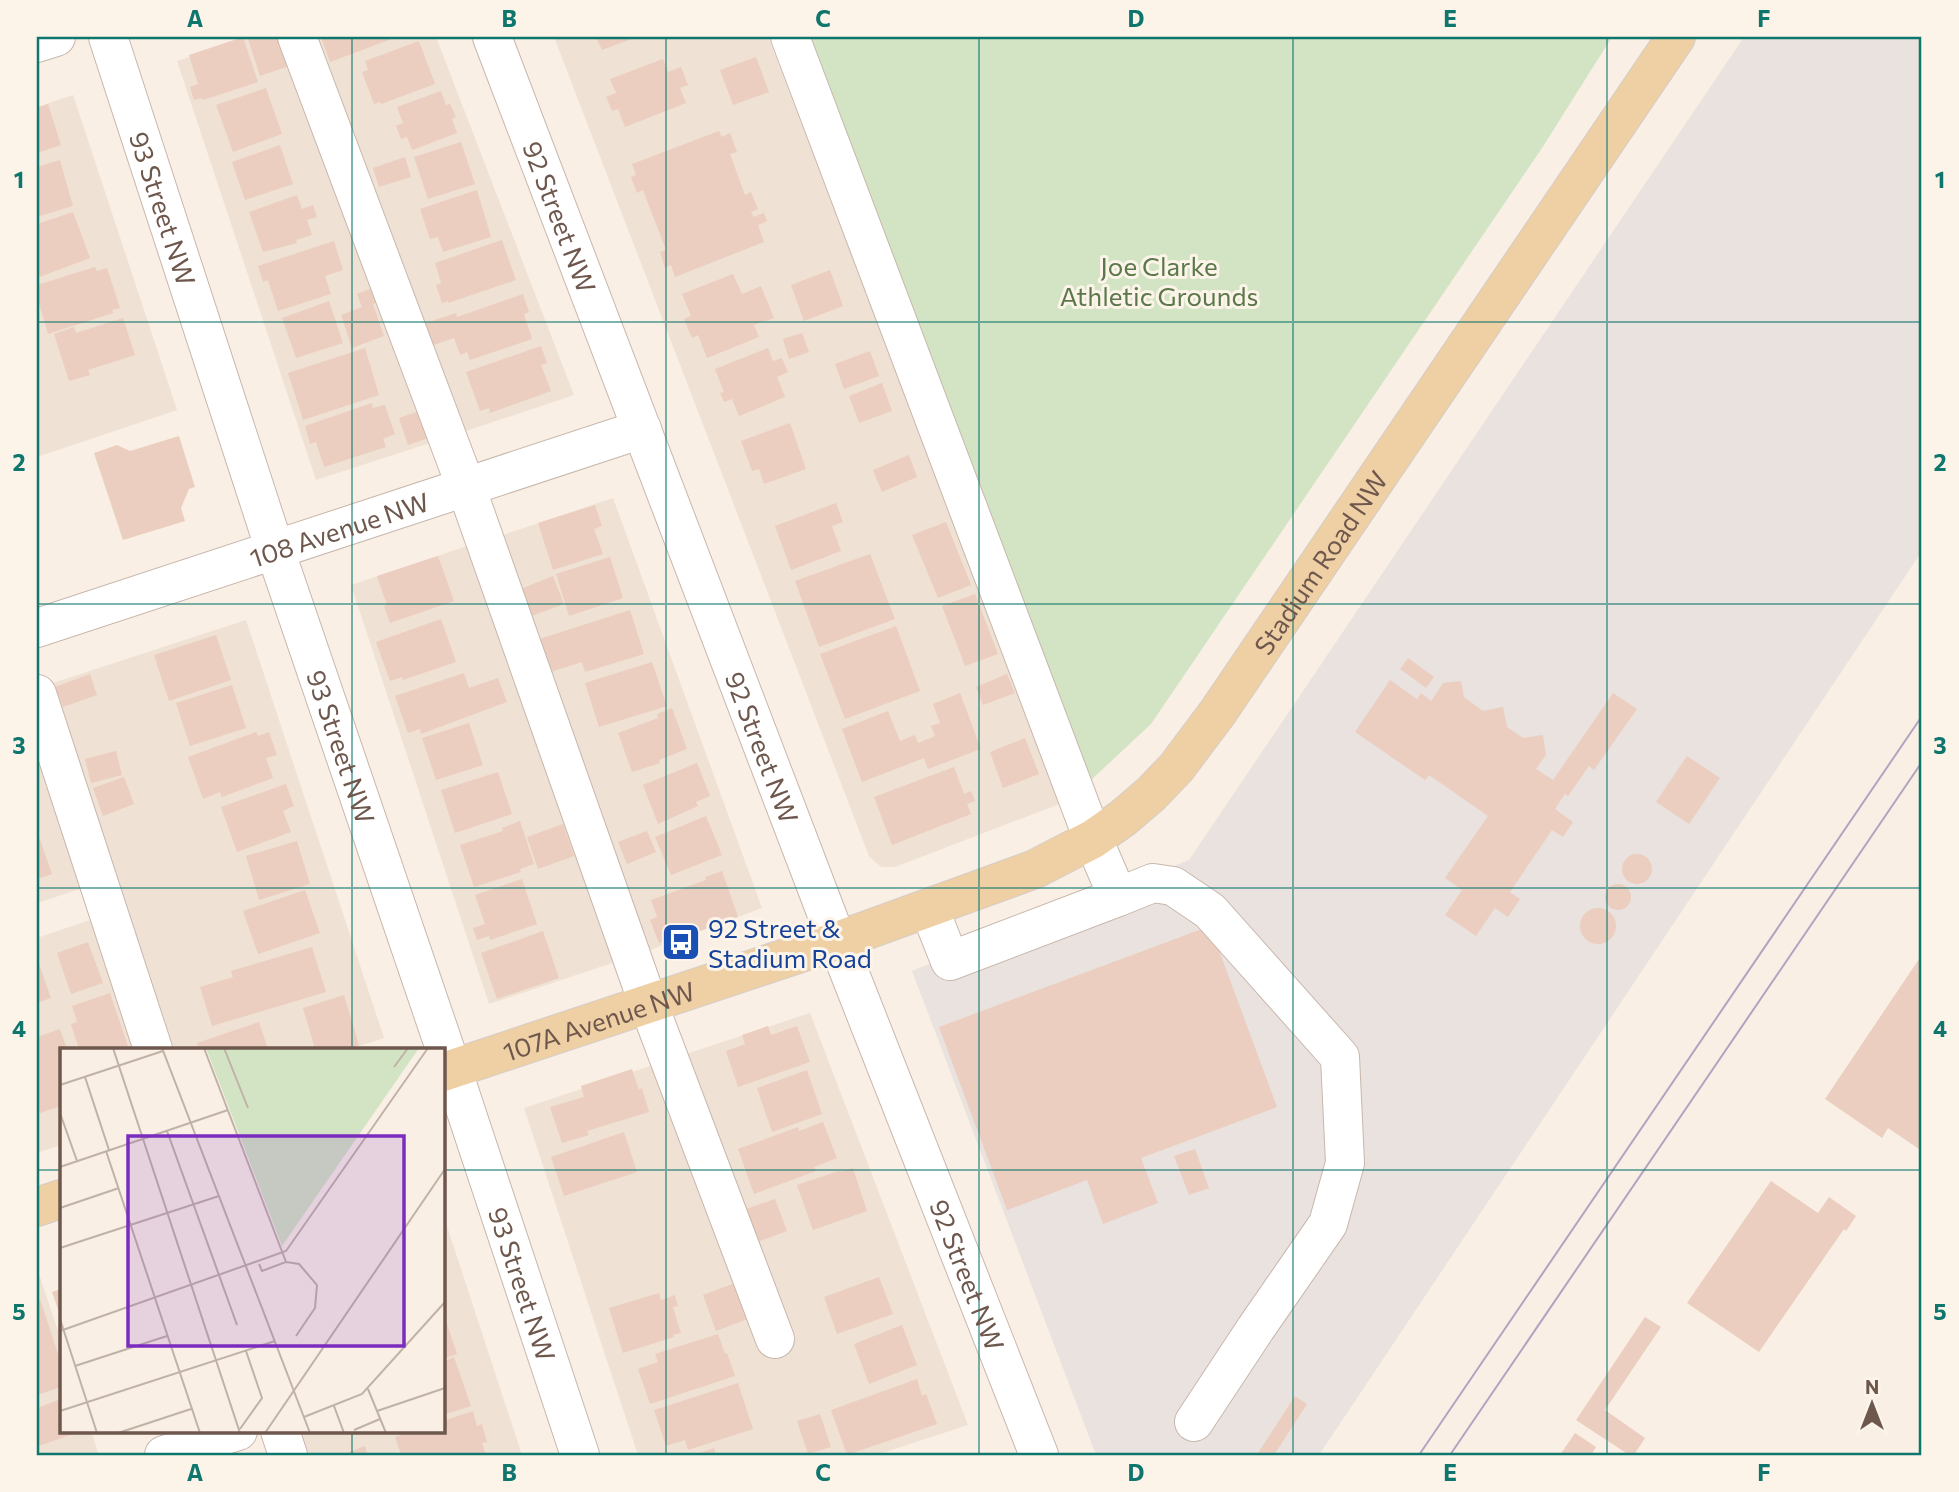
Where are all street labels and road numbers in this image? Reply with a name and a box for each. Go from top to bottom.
street label: 93 Street NW [124,127,203,289]
street label: 92 Street NW [517,136,603,297]
street label: Stadium Road NW [1247,464,1393,660]
street label: 108 Avenue NW [246,485,433,573]
street label: 93 Street NW [301,666,383,827]
street label: 92 Street NW [720,667,806,827]
street label: 107A Avenue NW [499,974,699,1067]
street label: 92 Street NW [924,1195,1012,1355]
street label: 93 Street NW [483,1203,563,1365]

